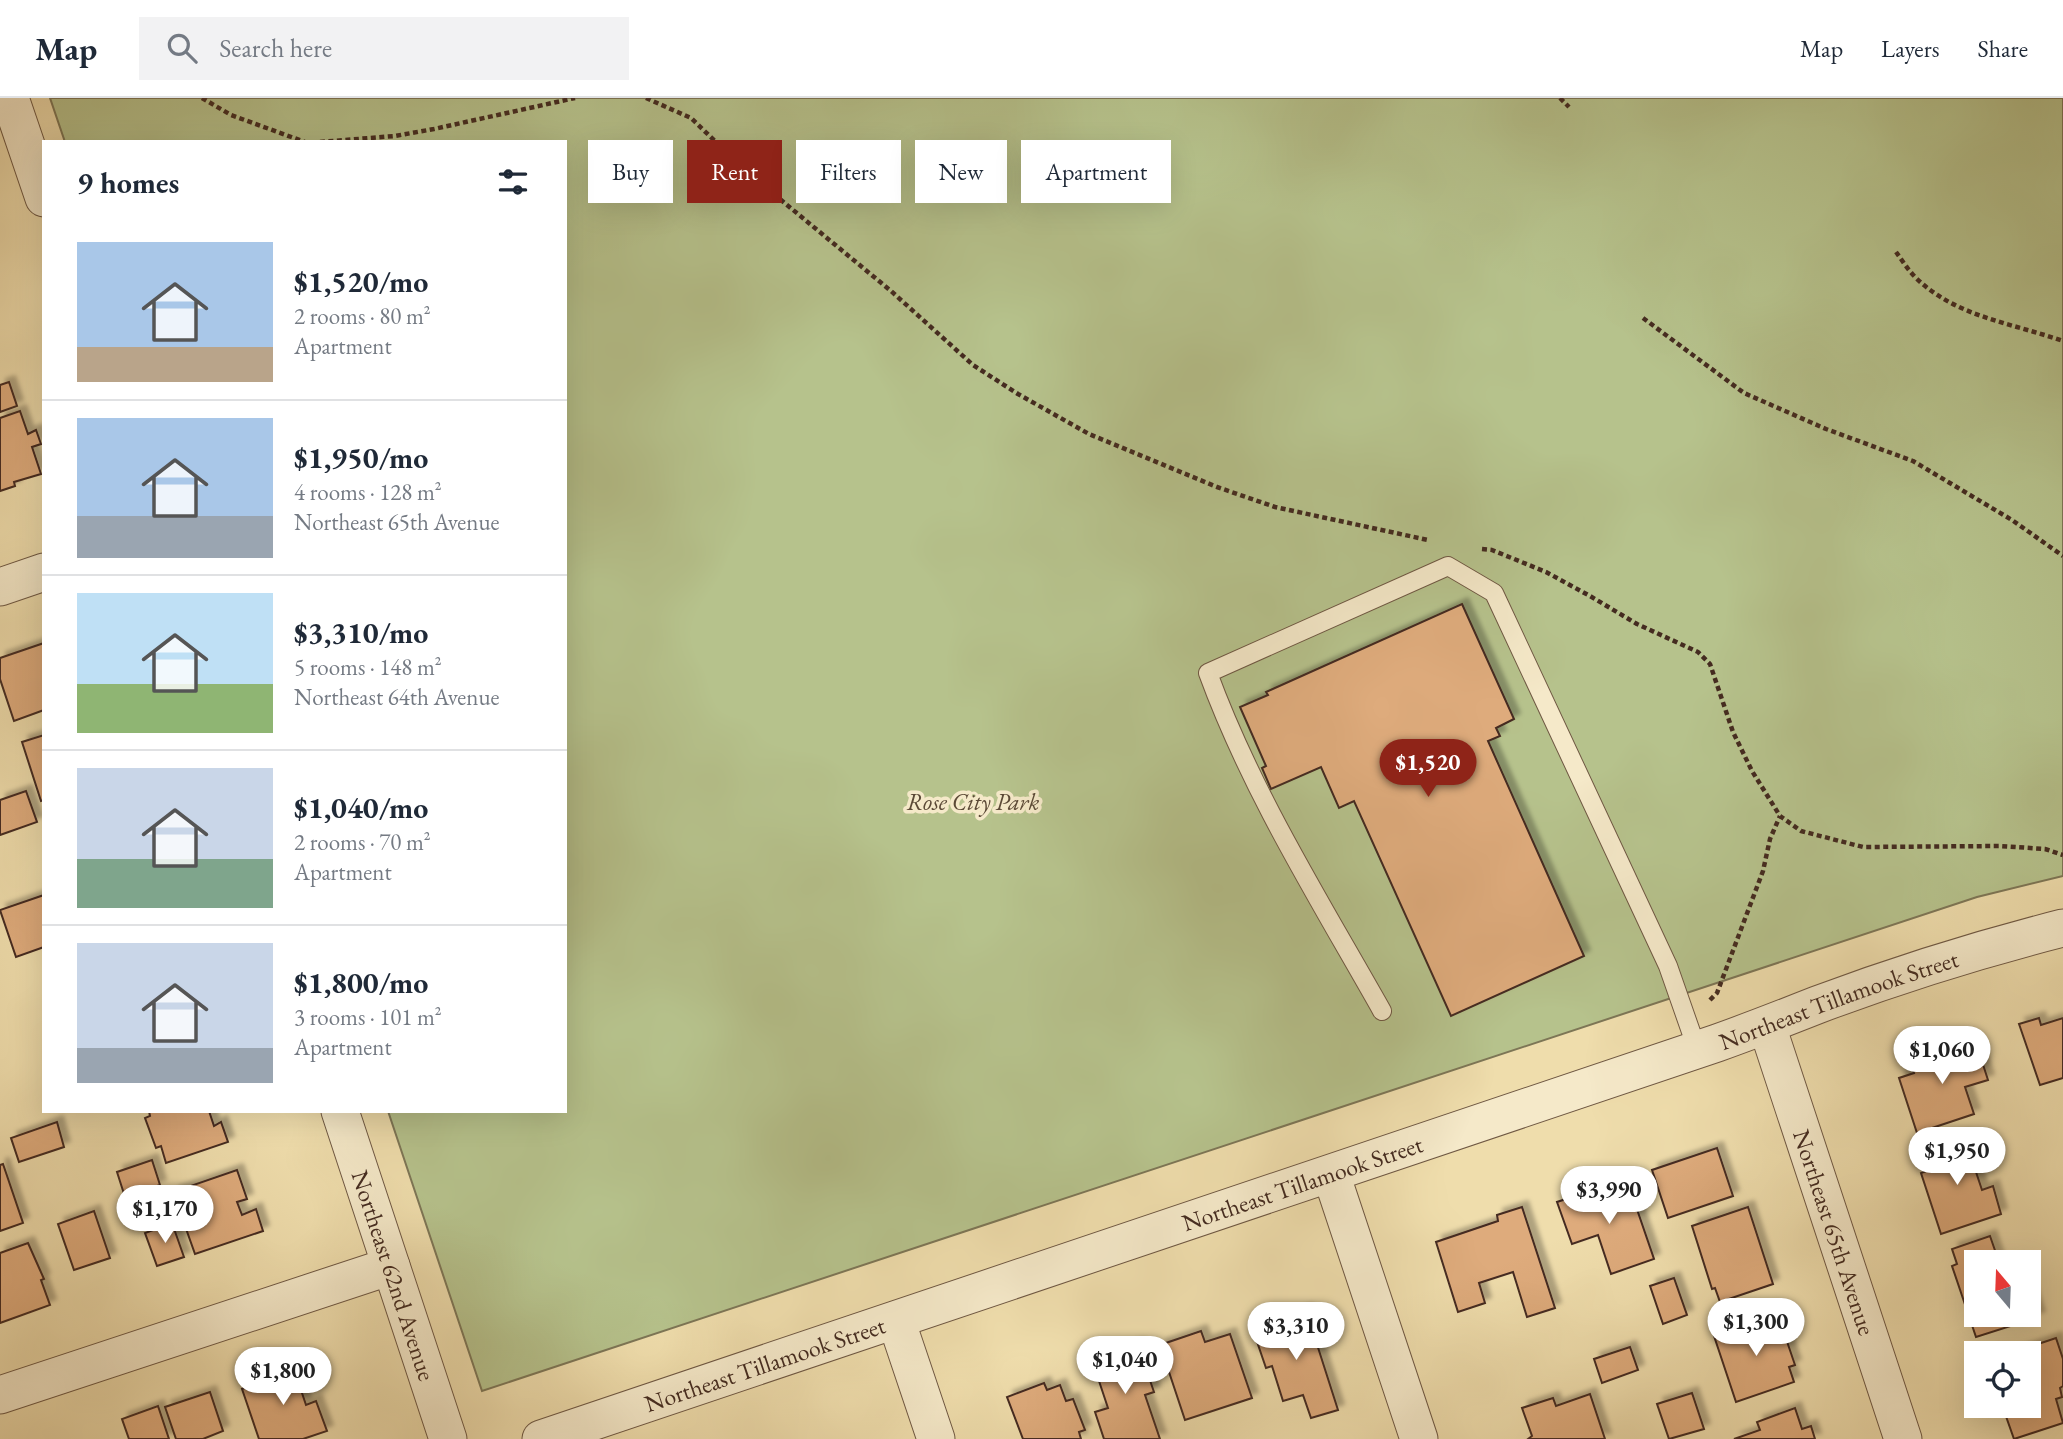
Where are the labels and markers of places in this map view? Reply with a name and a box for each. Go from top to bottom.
pin: $1,520 [1371,740,1485,799]
pin: $1,060 [1885,1026,1999,1086]
pin: $1,950 [1900,1128,2014,1187]
pin: $3,990 [1552,1166,1666,1226]
pin: $1,170 [108,1186,222,1245]
pin: $1,300 [1699,1298,1813,1358]
pin: $3,310 [1239,1302,1353,1362]
pin: $1,040 [1068,1336,1182,1396]
pin: $1,800 [226,1348,340,1407]

